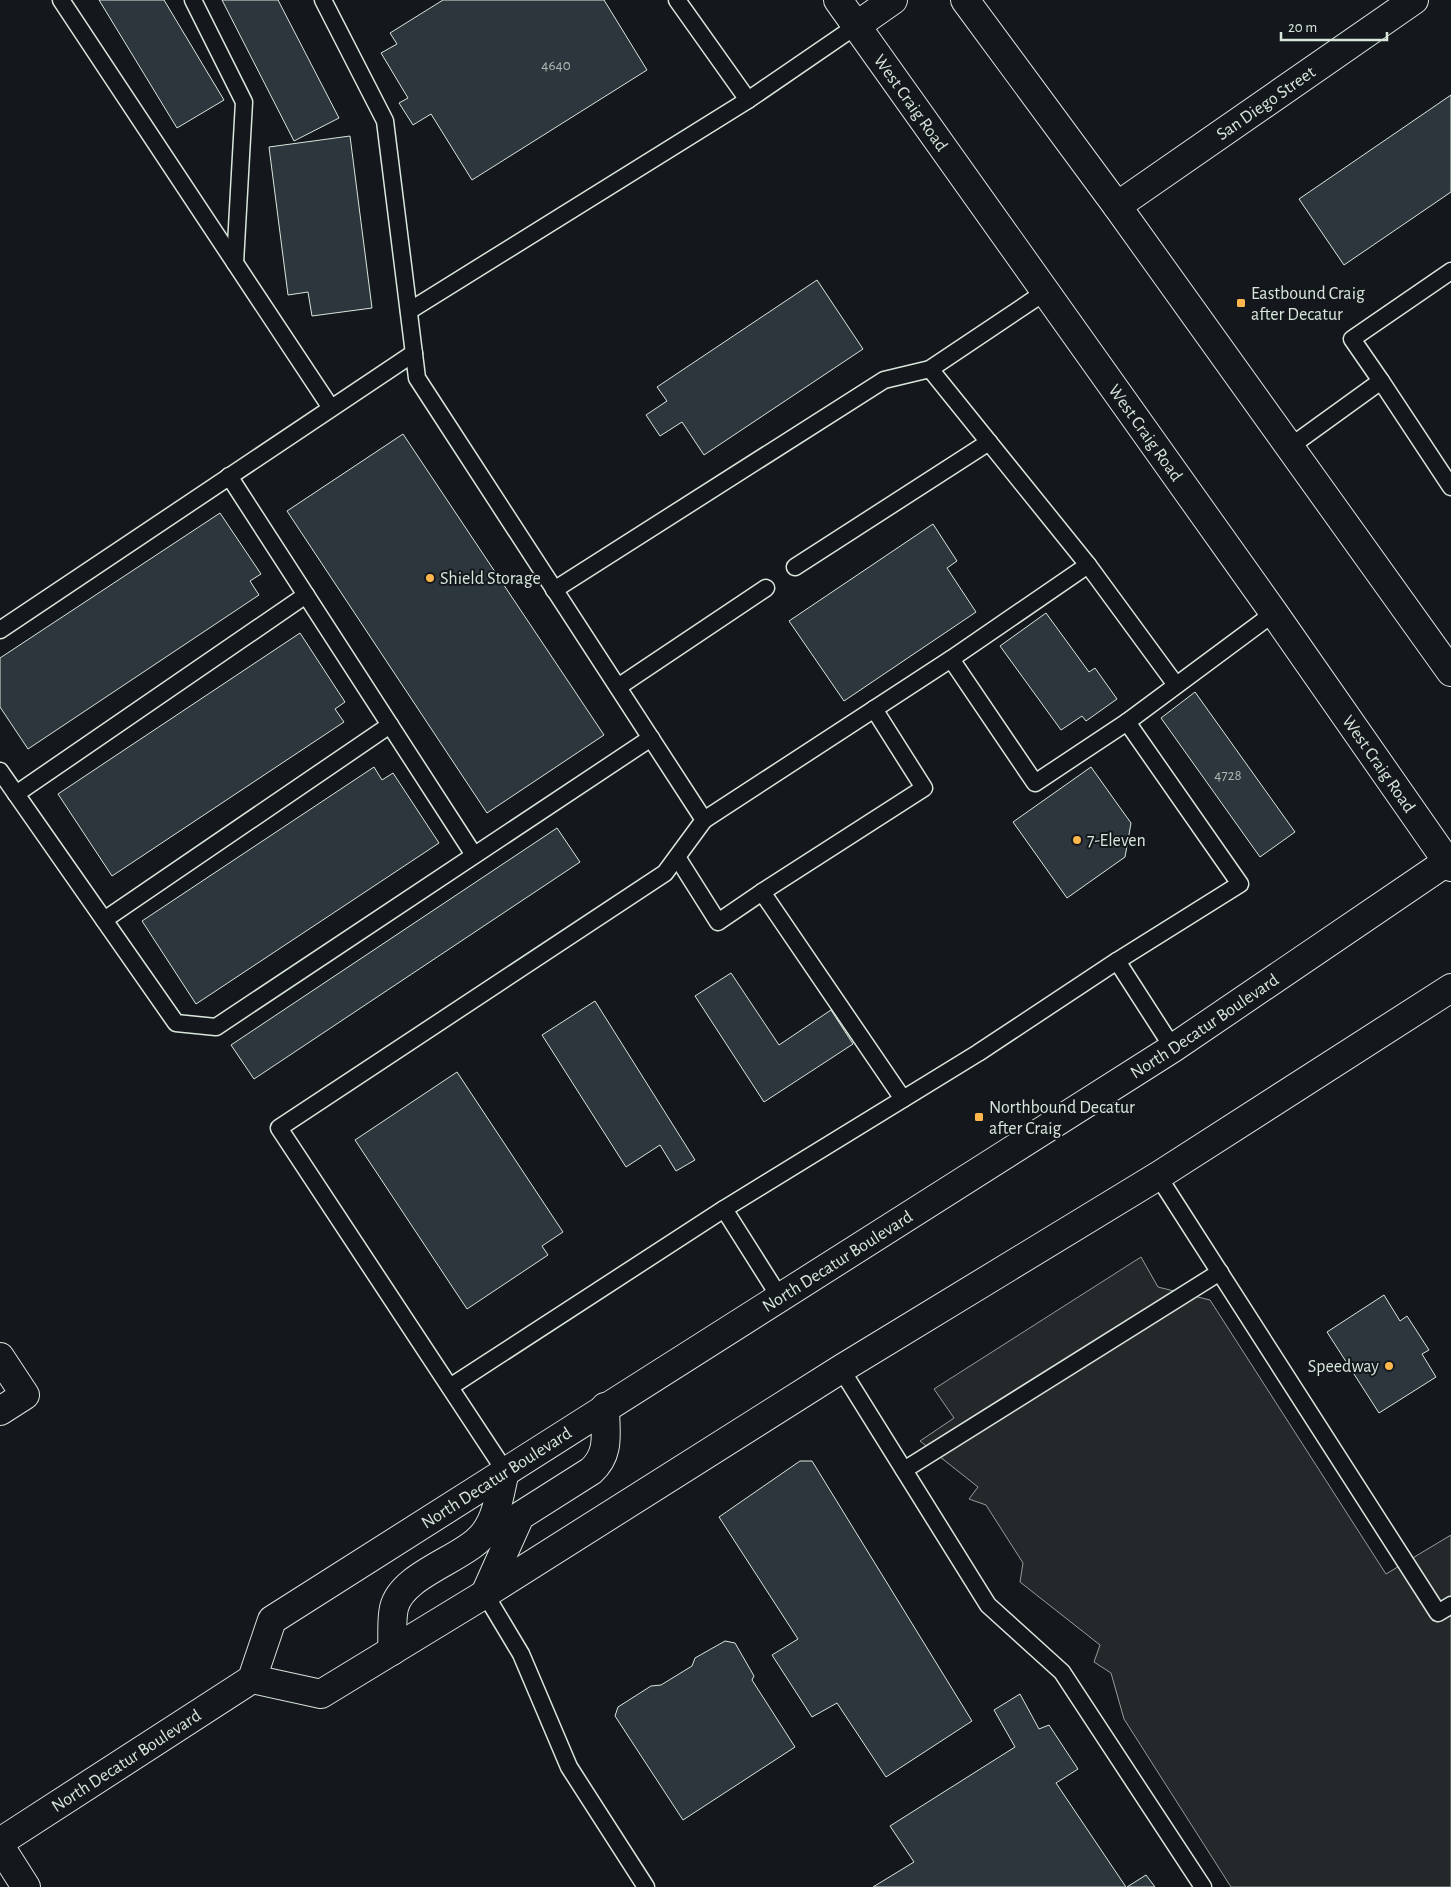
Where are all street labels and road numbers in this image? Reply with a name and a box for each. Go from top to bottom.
street label: West Craig Road [870,52,951,155]
street label: San Diego Street [1214,63,1319,144]
street label: West Craig Road [1105,382,1185,485]
street label: West Craig Road [1338,712,1418,816]
street label: North Decatur Boulevard [1128,971,1282,1083]
street label: North Decatur Boulevard [760,1208,916,1316]
street label: North Decatur Boulevard [418,1424,575,1533]
street label: North Decatur Boulevard [49,1707,204,1816]

